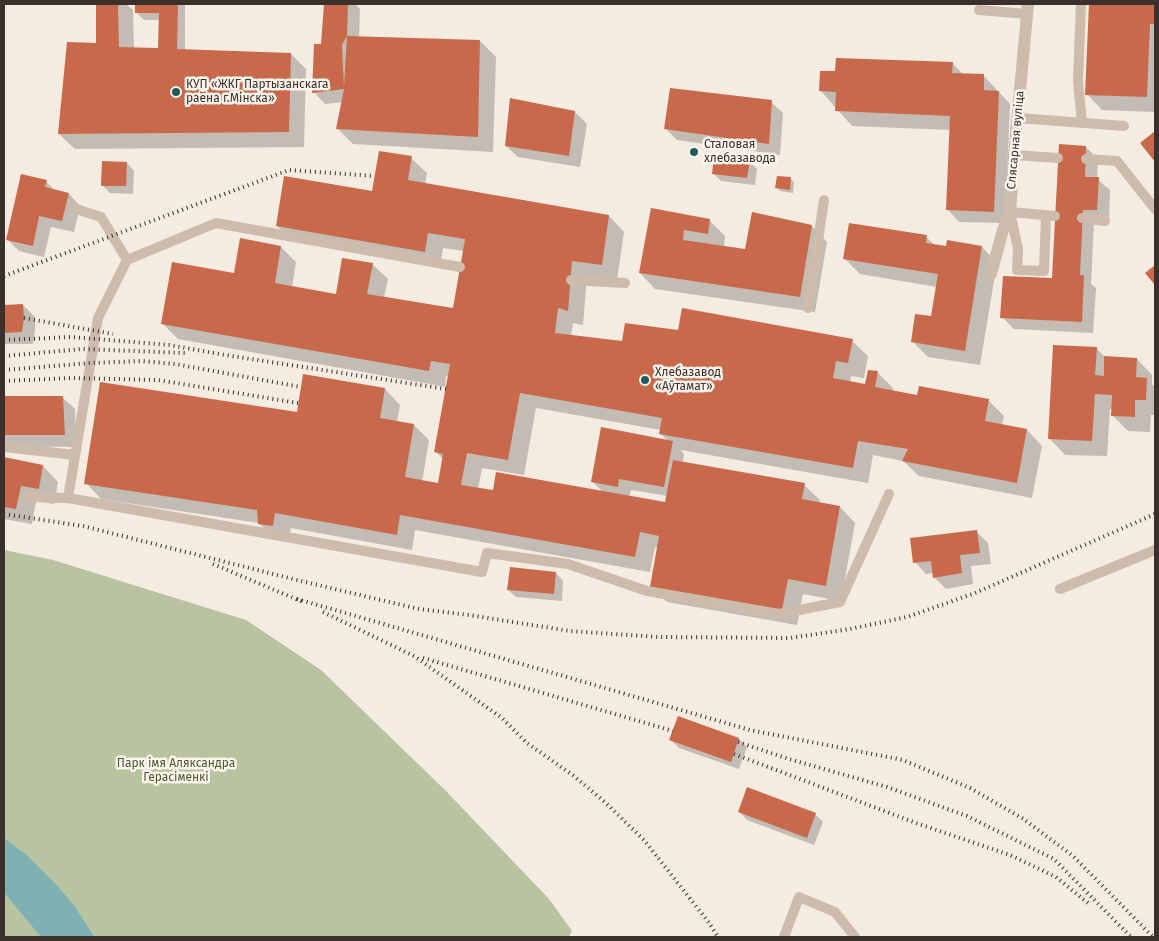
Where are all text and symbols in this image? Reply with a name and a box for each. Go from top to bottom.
place label: КУП «ЖКГ Партызанскага раёна г.Мінска» [186,78,329,106]
marker: КУП «ЖКГ Партызанскага раёна г.Мінска» [170,86,182,98]
street label: Слясарная вуліца [1005,90,1027,190]
place label: Сталовая хлебазавода [704,138,776,166]
marker: Сталовая хлебазавода [688,146,700,158]
place label: Хлебазавод «Аўтамат» [655,366,721,394]
marker: Хлебазавод «Аўтамат» [639,374,651,386]
park label: Парк імя Аляксандра Герасіменкі [117,757,235,785]

